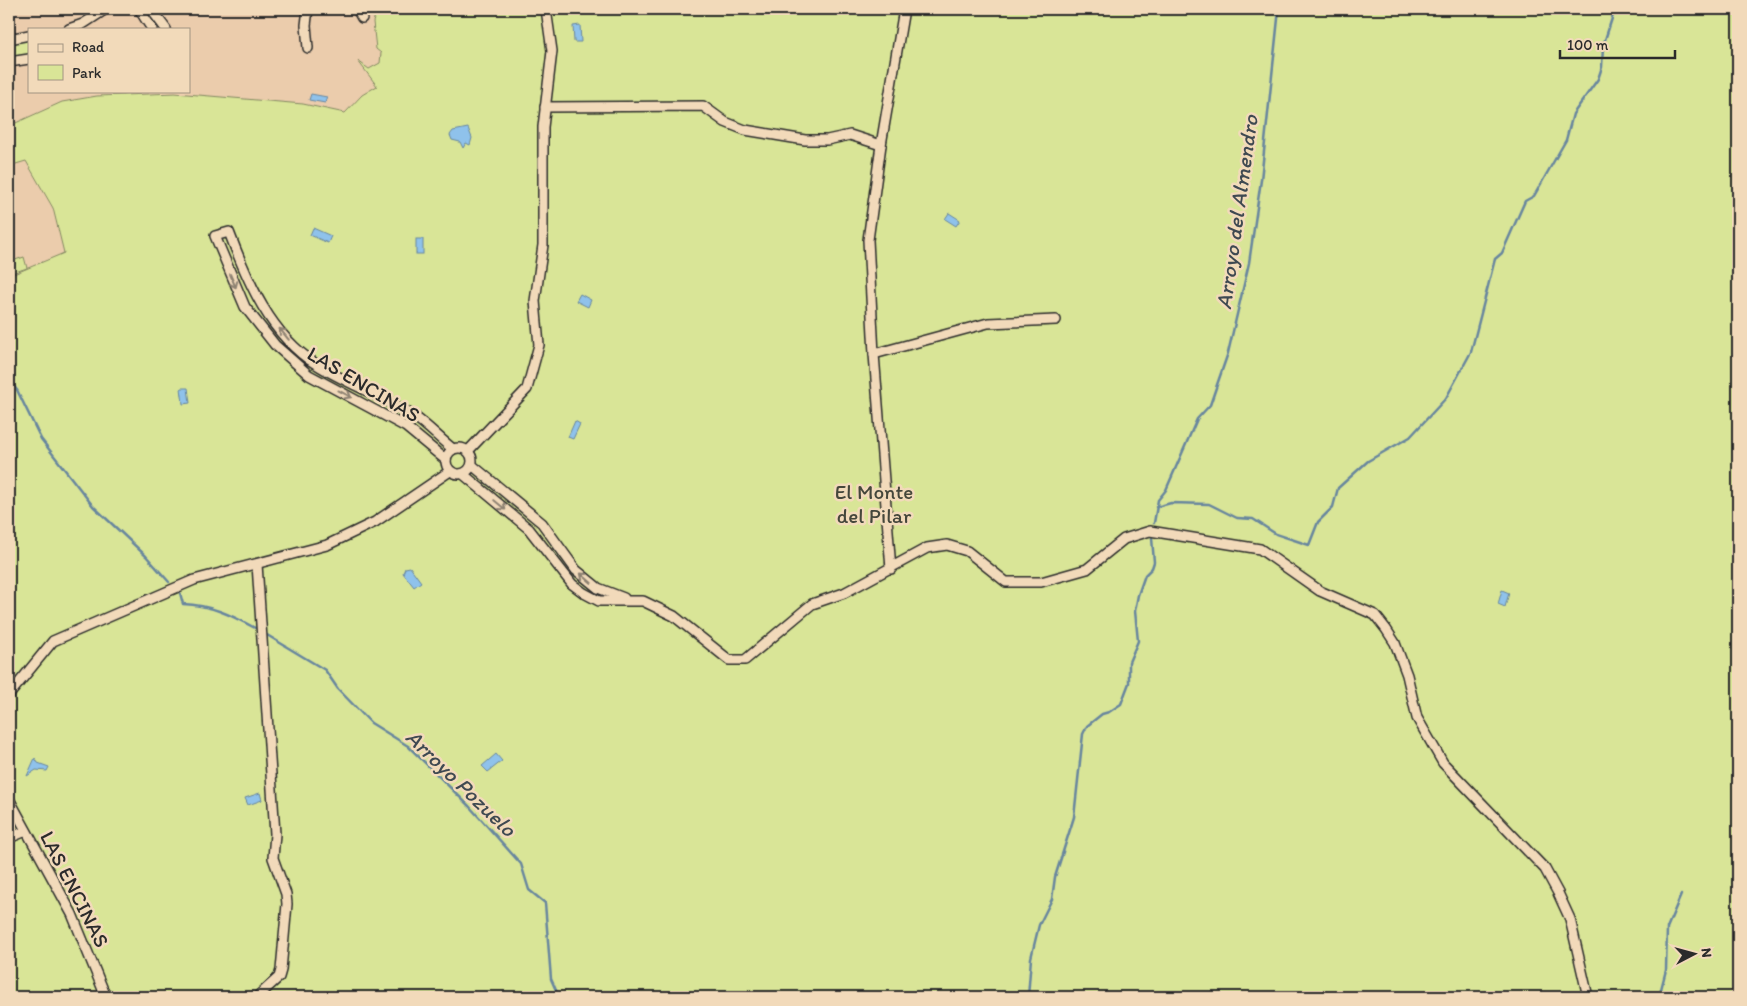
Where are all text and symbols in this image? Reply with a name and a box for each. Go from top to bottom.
legend [28,28,190,92]
scale bar [1560,28,1674,60]
text: 100 m [1567,36,1609,54]
text: Road [72,38,105,56]
text: Park [72,64,102,82]
water label: Arroyo del Almendro [1210,112,1264,311]
one-way arrow [229,274,238,289]
one-way arrow [278,327,289,340]
street label: LAS ENCINAS [303,341,425,427]
one-way arrow [337,389,352,399]
park label: El Monte del Pilar [835,479,913,528]
one-way arrow [494,500,507,511]
one-way arrow [580,572,593,584]
water label: Arroyo Pozuelo [400,724,522,843]
street label: LAS ENCINAS [35,827,115,951]
north arrow [1670,928,1720,978]
text: N [1697,947,1715,958]

